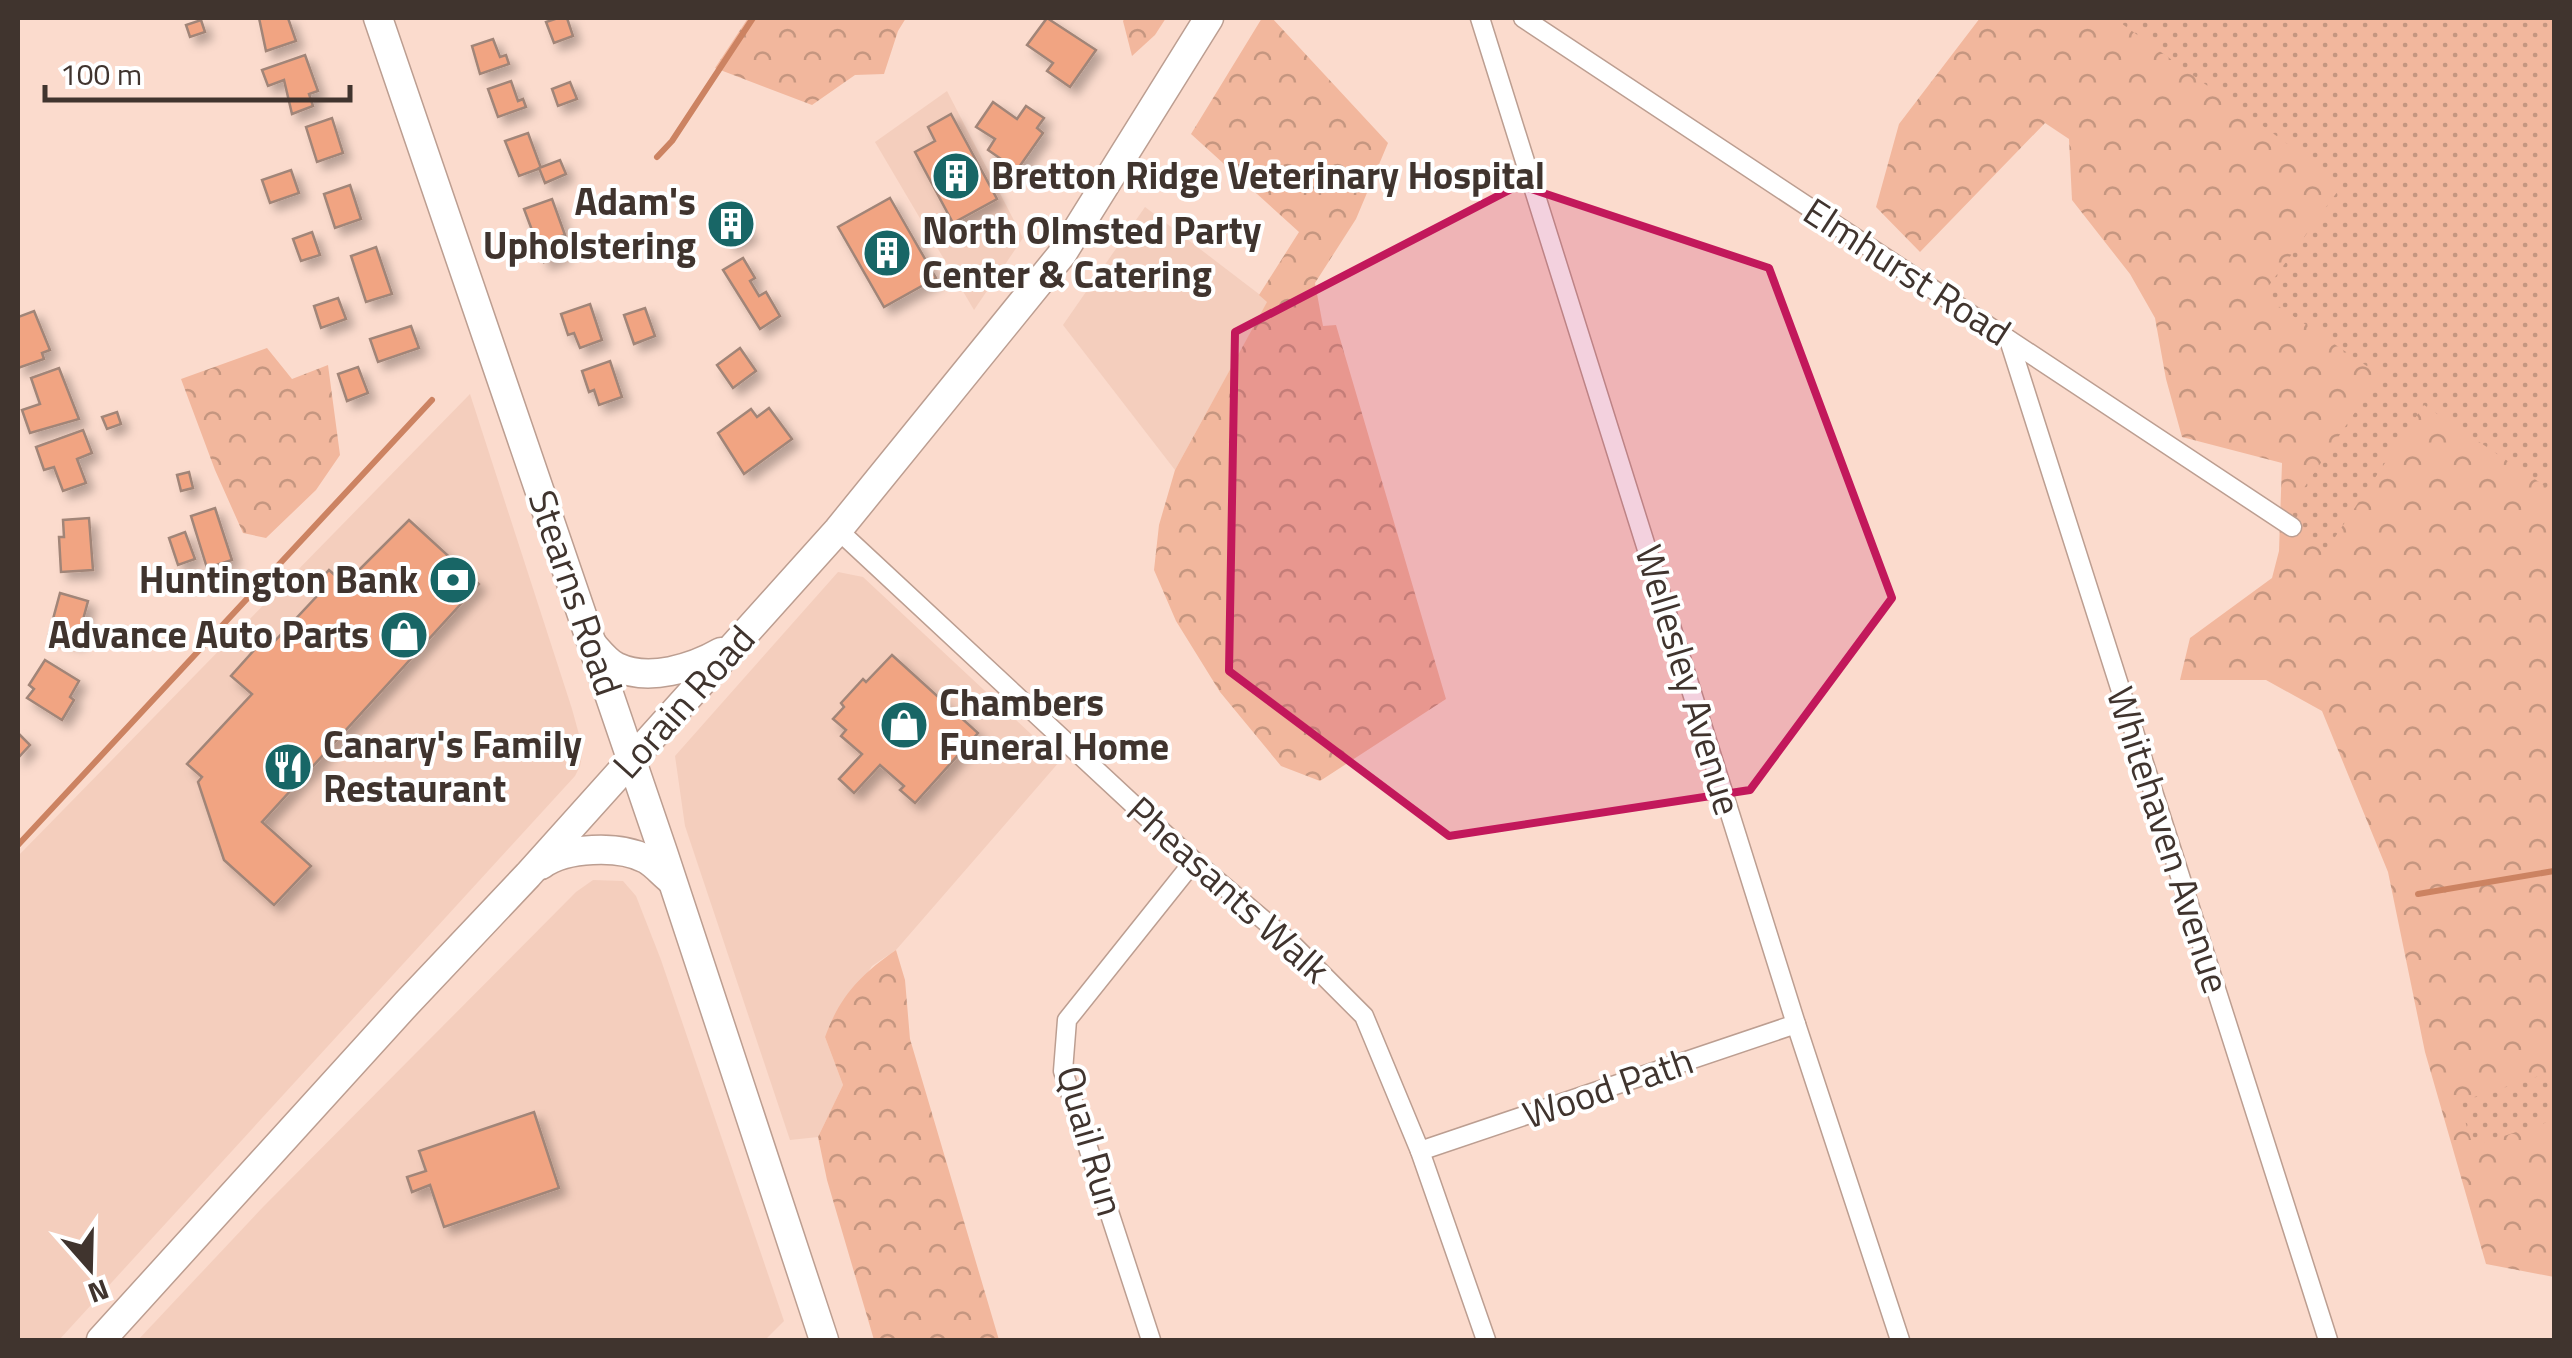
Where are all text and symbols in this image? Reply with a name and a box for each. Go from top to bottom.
scale bar [45,40,350,102]
text: 100 m [60,51,142,97]
place label: Bretton Ridge Veterinary Hospital [991,146,1545,204]
building icon: Bretton Ridge Veterinary Hospital [930,150,982,202]
place label: Adam's Upholstering [483,172,696,274]
street label: Elmhurst Road [1792,182,2023,360]
building icon: Adam's Upholstering [705,198,757,250]
place label: North Olmsted Party Center & Catering [922,201,1262,303]
building icon: North Olmsted Party Center & Catering [861,227,913,279]
street label: Stearns Road [514,482,638,703]
street label: Wellesley Avenue [1620,537,1758,822]
place label: Huntington Bank [139,550,418,608]
bank icon: Huntington Bank [427,554,479,606]
place label: Advance Auto Parts [48,605,369,663]
shop icon: Advance Auto Parts [378,609,430,661]
street label: Lorain Road [598,611,768,791]
place label: Chambers Funeral Home [939,673,1169,775]
street label: Whitehaven Avenue [2092,679,2246,1000]
shop icon: Chambers Funeral Home [878,699,930,751]
place label: Canary's Family Restaurant [323,715,582,817]
restaurant icon: Canary's Family Restaurant [262,741,314,793]
street label: Pheasants Walk [1114,782,1343,997]
street label: Wood Path [1515,1031,1701,1143]
street label: Quail Run [1042,1059,1140,1223]
north arrow [40,1218,140,1318]
text: N [82,1268,115,1315]

